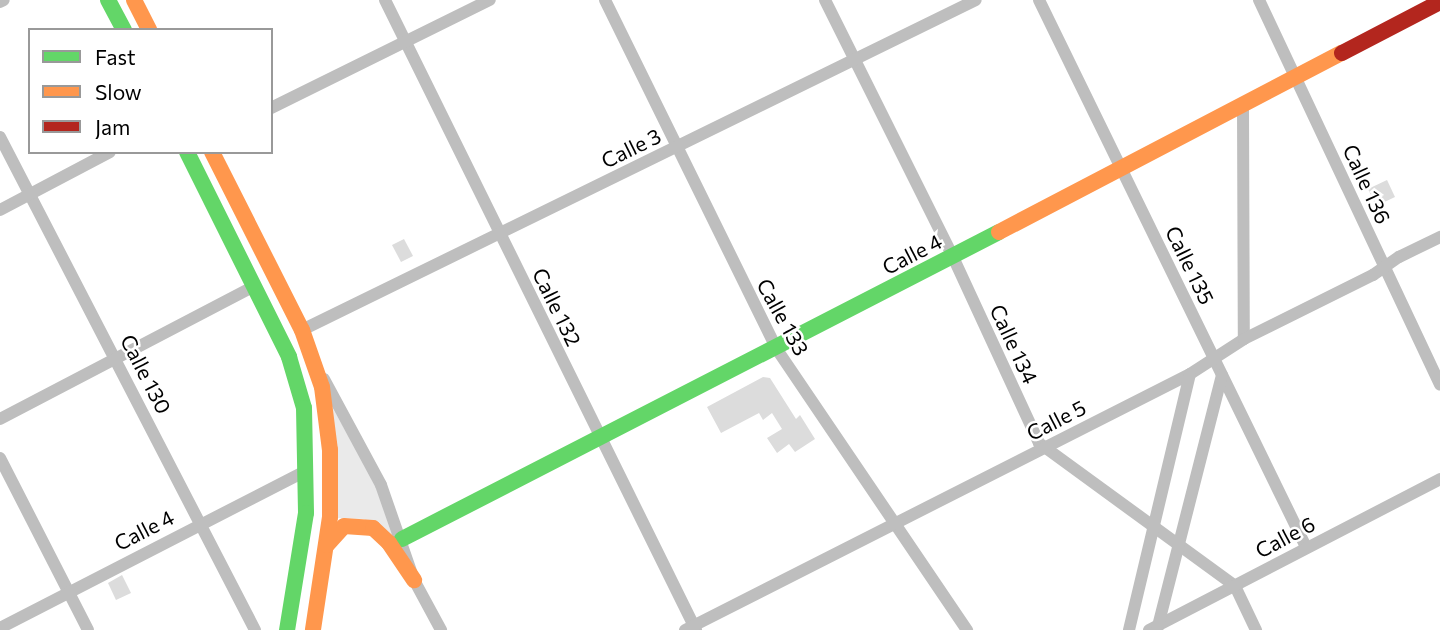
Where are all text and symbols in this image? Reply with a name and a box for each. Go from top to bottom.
legend [28,28,273,154]
text: Fast [95,44,136,69]
text: Slow [95,79,142,104]
text: Jam [95,114,130,139]
street label: Calle 3 [597,123,665,173]
street label: Calle 136 [1338,140,1396,228]
street label: Calle 135 [1160,222,1220,308]
street label: Calle 4 [878,228,946,280]
street label: Calle 132 [527,264,587,350]
street label: Calle 133 [752,274,814,360]
street label: Calle 134 [985,300,1043,388]
street label: Calle 130 [115,330,177,418]
street label: Calle 5 [1022,394,1090,446]
street label: Calle 4 [110,504,178,556]
street label: Calle 6 [1251,511,1319,563]

